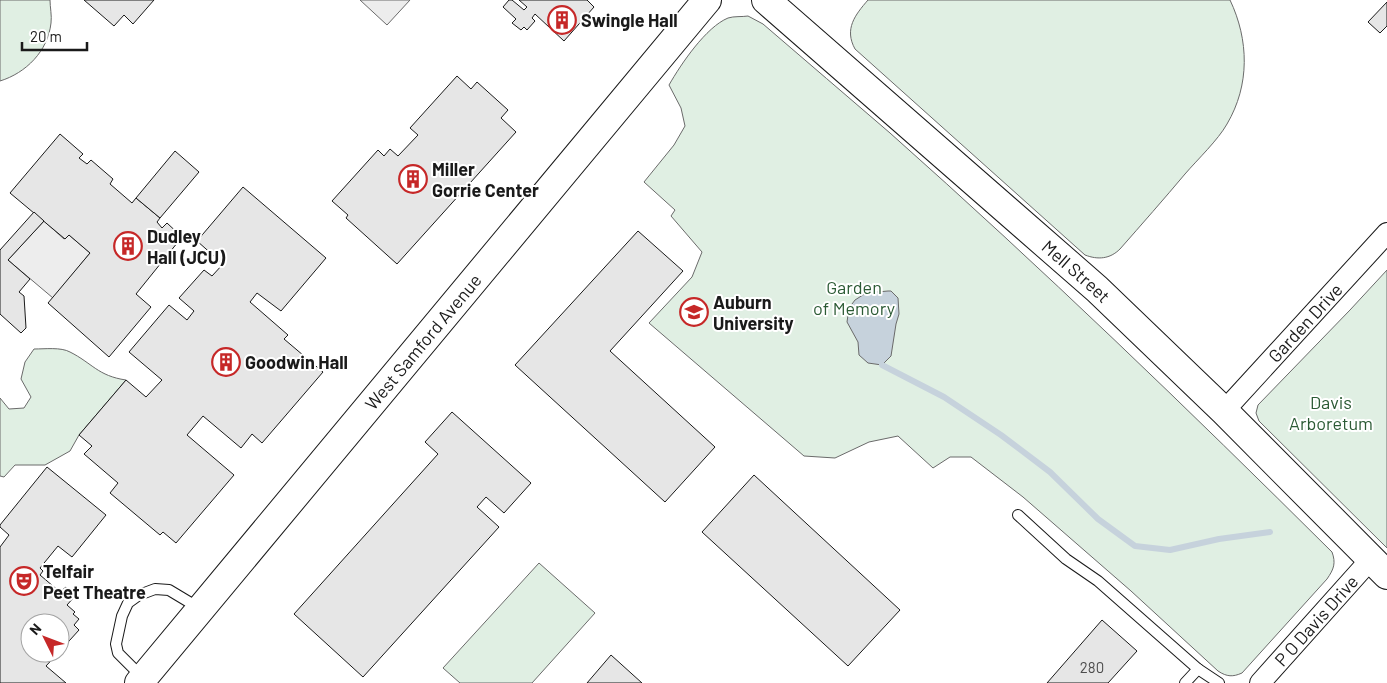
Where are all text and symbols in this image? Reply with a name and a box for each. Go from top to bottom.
building icon: Swingle Hall [547,5,577,35]
place label: Swingle Hall [581,9,678,31]
scale bar [22,20,88,52]
text: 20 m [30,27,62,45]
place label: Miller Gorrie Center [432,158,539,201]
building icon: Miller Gorrie Center [398,164,428,194]
place label: Dudley Hall (JCU) [147,225,226,268]
building icon: Dudley Hall (JCU) [113,231,143,261]
street label: Mell Street [1038,235,1115,307]
street label: West Samford Avenue [360,269,486,414]
park label: Garden of Memory [813,276,895,319]
street label: Garden Drive [1263,278,1347,367]
place label: Auburn University [713,291,794,334]
school or university icon: Auburn University [679,297,709,327]
building icon: Goodwin Hall [211,347,241,377]
place label: Goodwin Hall [245,351,348,373]
park label: Davis Arboretum [1289,391,1373,434]
place label: Telfair Peet Theatre [43,560,146,603]
theatre icon: Telfair Peet Theatre [9,566,39,596]
street label: P O Davis Drive [1270,570,1362,671]
north arrow [20,613,70,663]
text: N [26,620,44,638]
house number: 280 [1080,658,1104,676]

